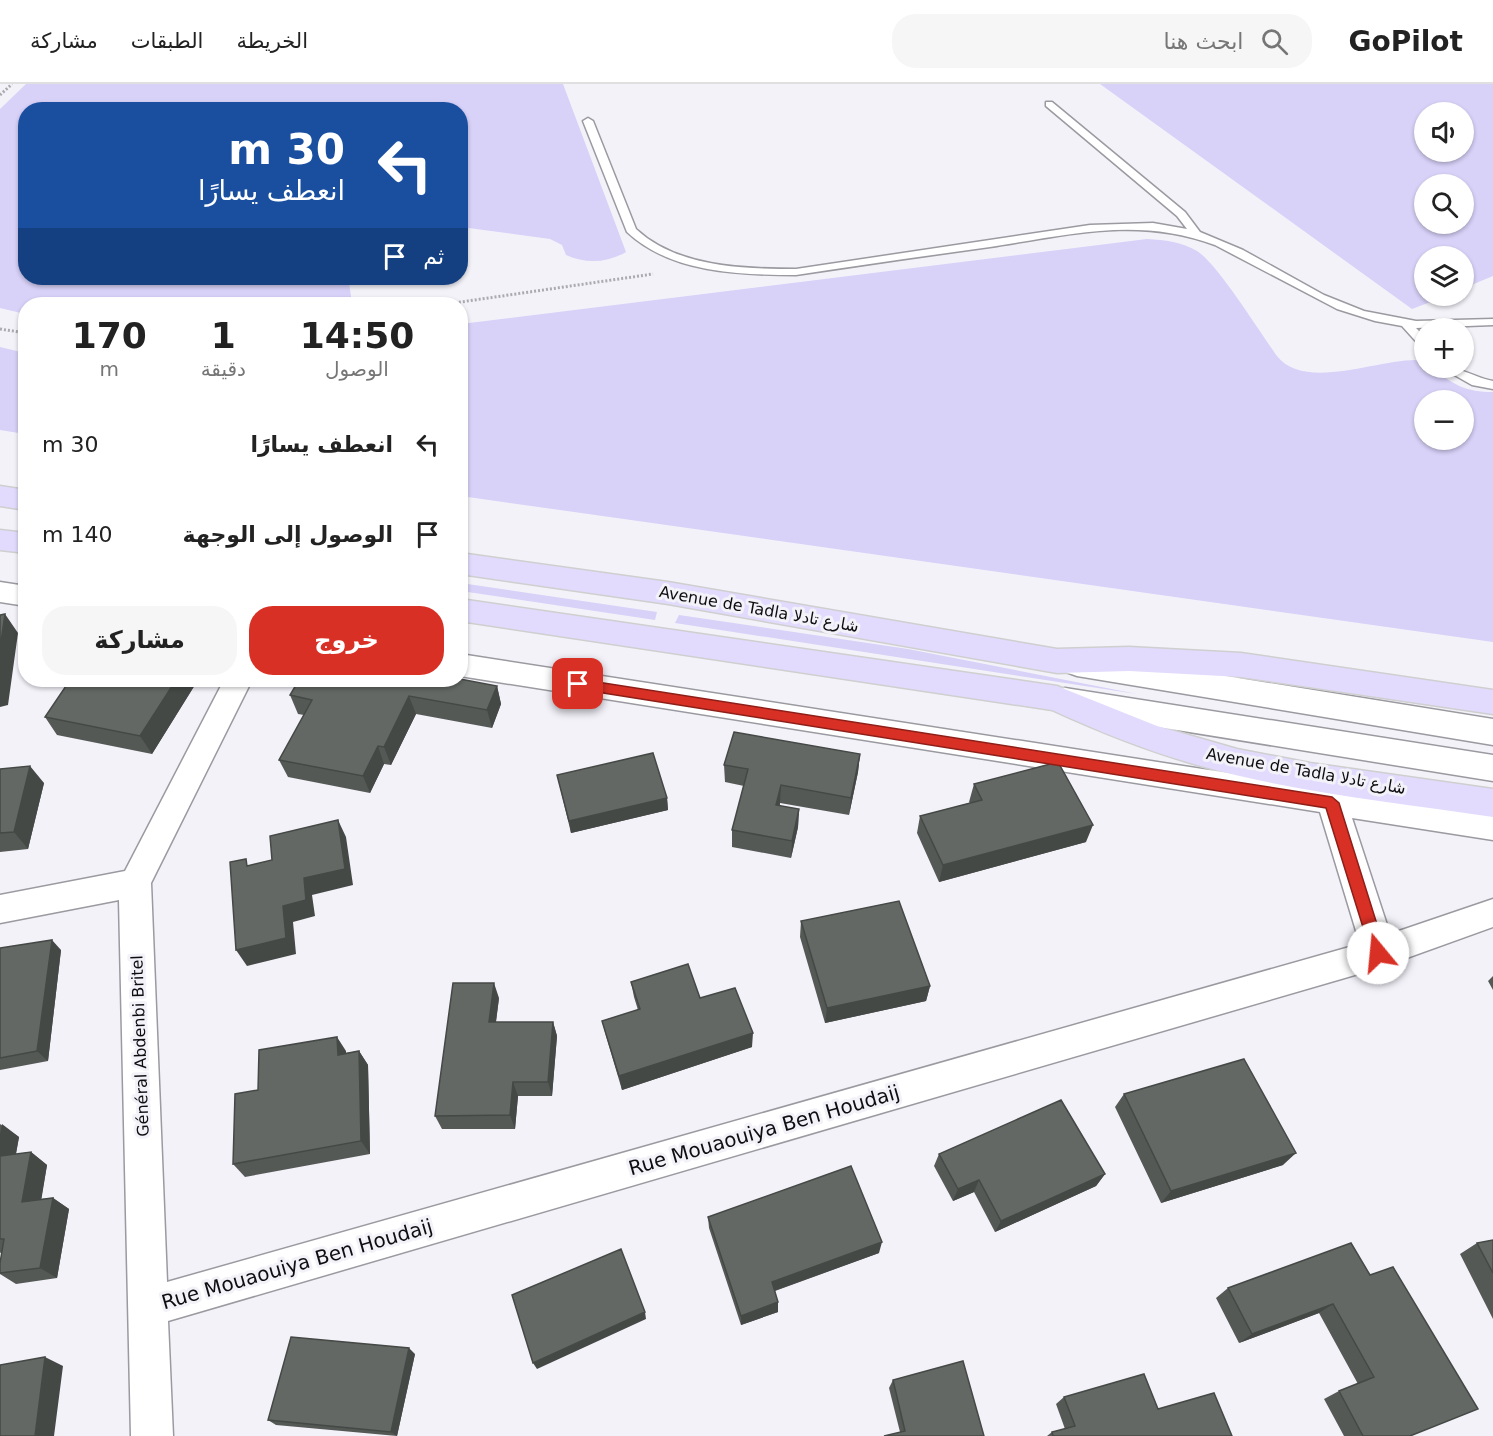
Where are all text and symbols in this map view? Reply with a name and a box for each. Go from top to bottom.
search box [892,14,1312,68]
icon: search [1258,25,1291,58]
text: GoPilot [1348,25,1463,58]
text: مشاركة [30,29,98,53]
text: الطبقات [131,29,203,53]
text: الخريطة [236,29,308,53]
text: ابحث هنا [1163,29,1243,54]
map controls [1414,102,1474,450]
button: sound [1414,102,1474,162]
text: 30 m [228,125,345,174]
icon: left [366,126,444,204]
button: search [1414,174,1474,234]
text: انعطف يسارًا [198,175,345,206]
icon: arrive [378,240,411,273]
text: ثم [423,244,444,269]
button: layers [1414,246,1474,306]
text: 170 [72,315,147,356]
text: 1 [211,315,236,356]
text: 14:50 [300,315,414,356]
button: + [1414,318,1474,378]
text: m [100,357,119,381]
text: دقيقة [201,357,246,381]
text: الوصول [325,357,389,381]
button: − [1414,390,1474,450]
icon: left [411,428,444,461]
text: 30 m [42,432,98,457]
text: انعطف يسارًا [250,432,393,457]
icon: arrive [411,518,444,551]
text: 140 m [42,522,112,547]
text: الوصول إلى الوجهة [183,522,393,547]
street label: Avenue de Tadla شارع تادلا [658,582,860,637]
button: مشاركة [42,606,237,675]
button: خروج [249,606,444,675]
pin [552,658,603,709]
icon: arrive [561,667,594,700]
street label: Avenue de Tadla شارع تادلا [1205,744,1407,799]
position arrow [1346,921,1410,985]
street label: Général Abdenbi Britel [127,955,153,1137]
street label: Rue Mouaouiya Ben Houdaij [626,1080,902,1180]
street label: Rue Mouaouiya Ben Houdaij [159,1214,435,1314]

